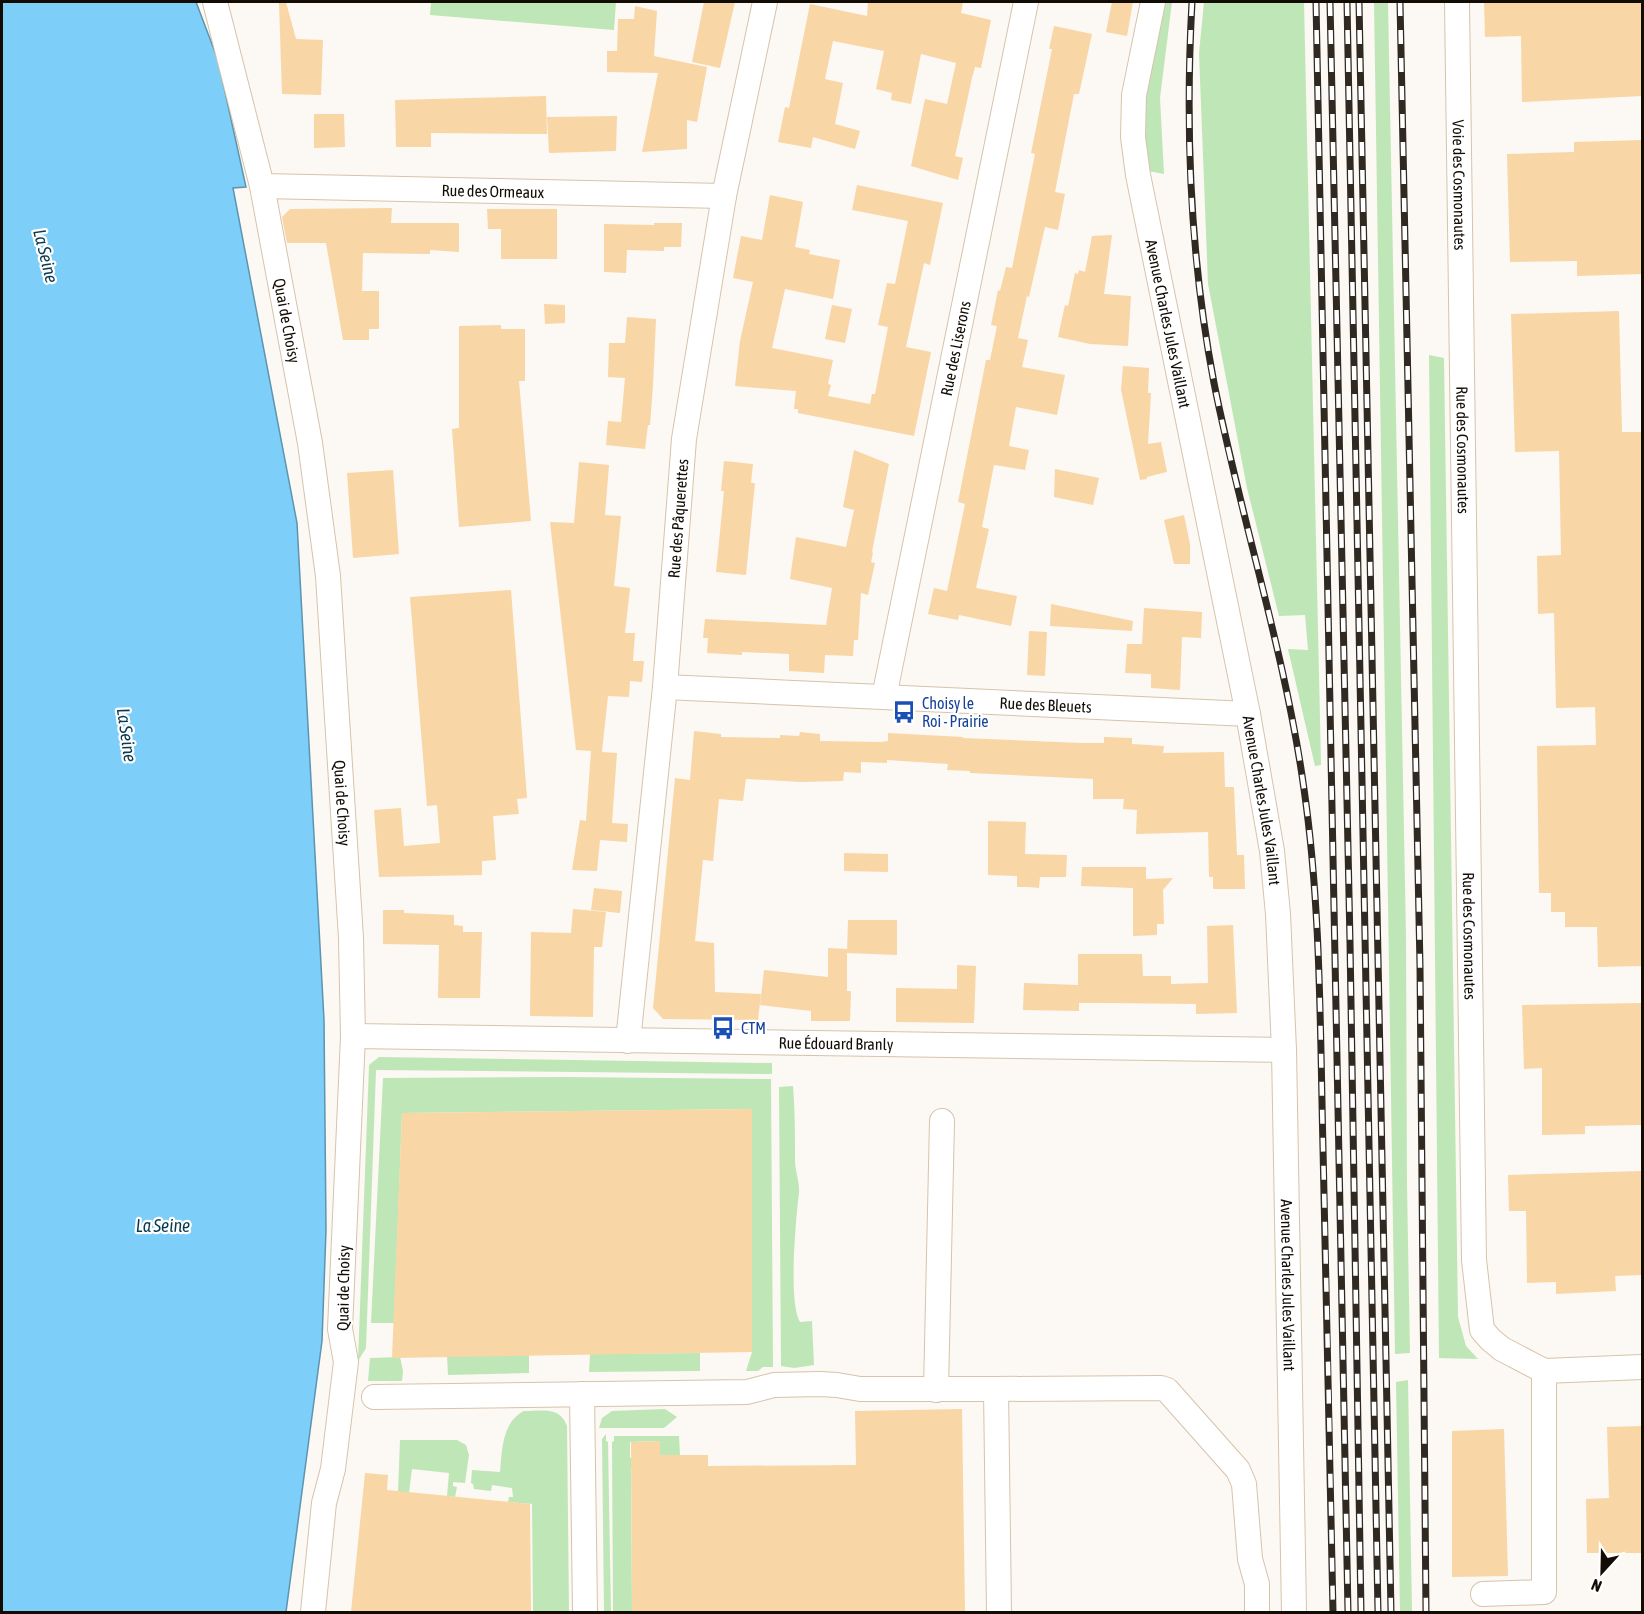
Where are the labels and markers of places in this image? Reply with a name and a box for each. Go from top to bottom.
place label: Choisy le Roi - Prairie [922,694,989,730]
bus stop icon: Choisy le Roi - Prairie [891,699,917,725]
bus stop icon: CTM [710,1015,736,1041]
place label: CTM [741,1019,766,1037]

